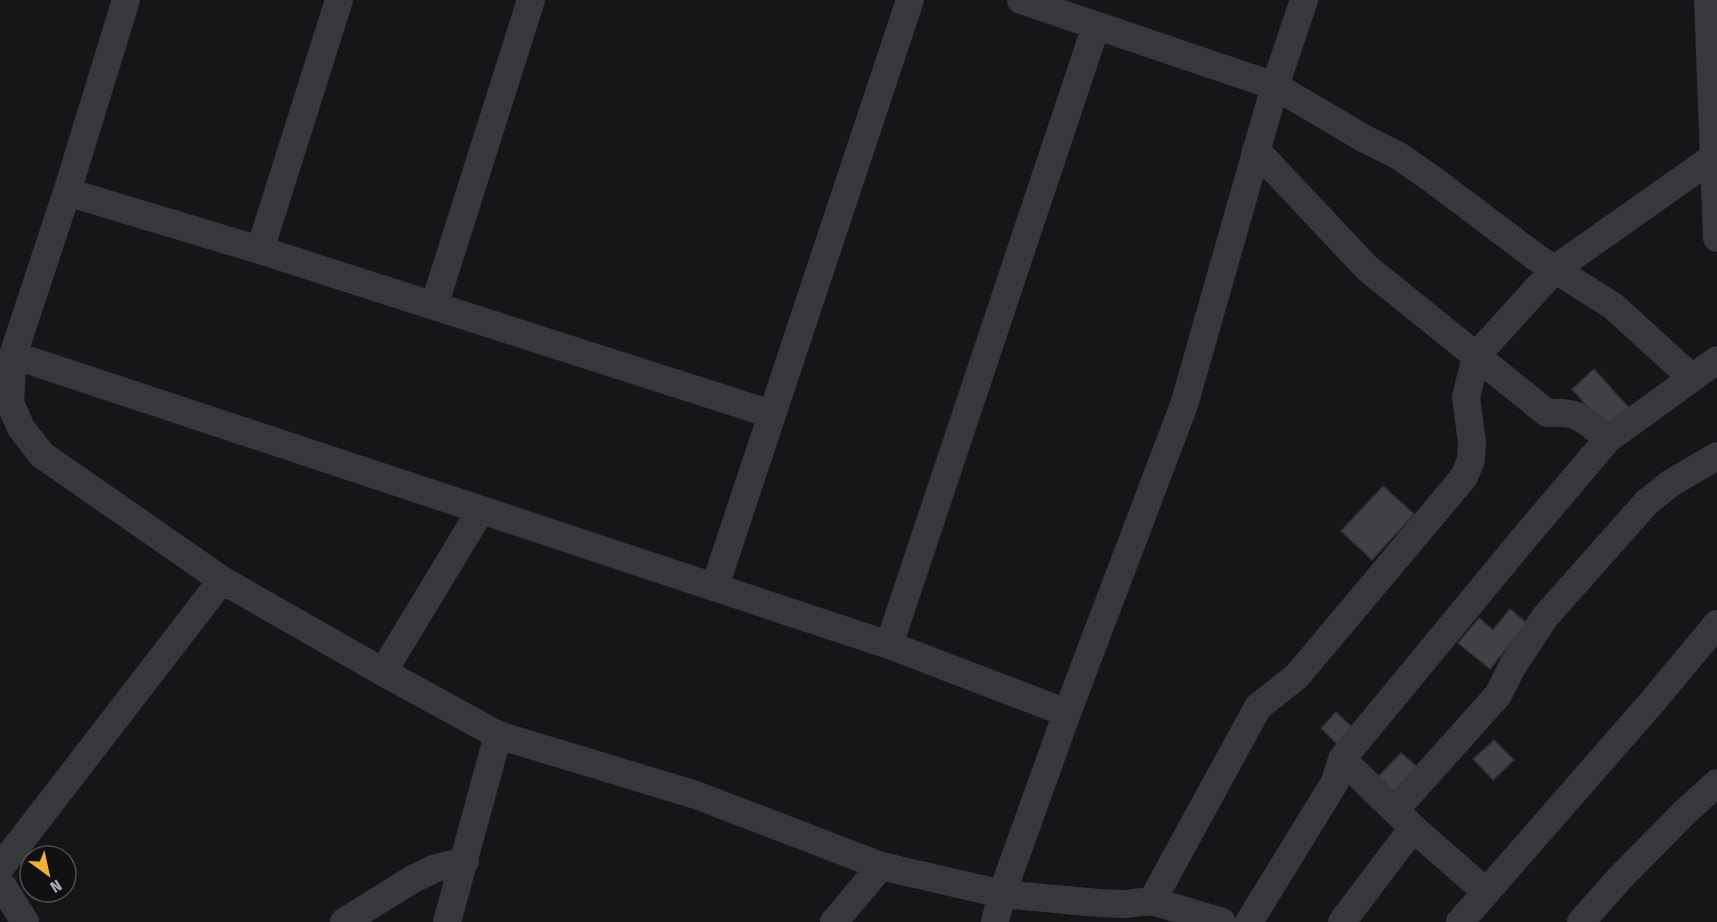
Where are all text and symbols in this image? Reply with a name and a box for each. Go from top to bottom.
north arrow [18,844,78,904]
text: N [47,876,65,897]

